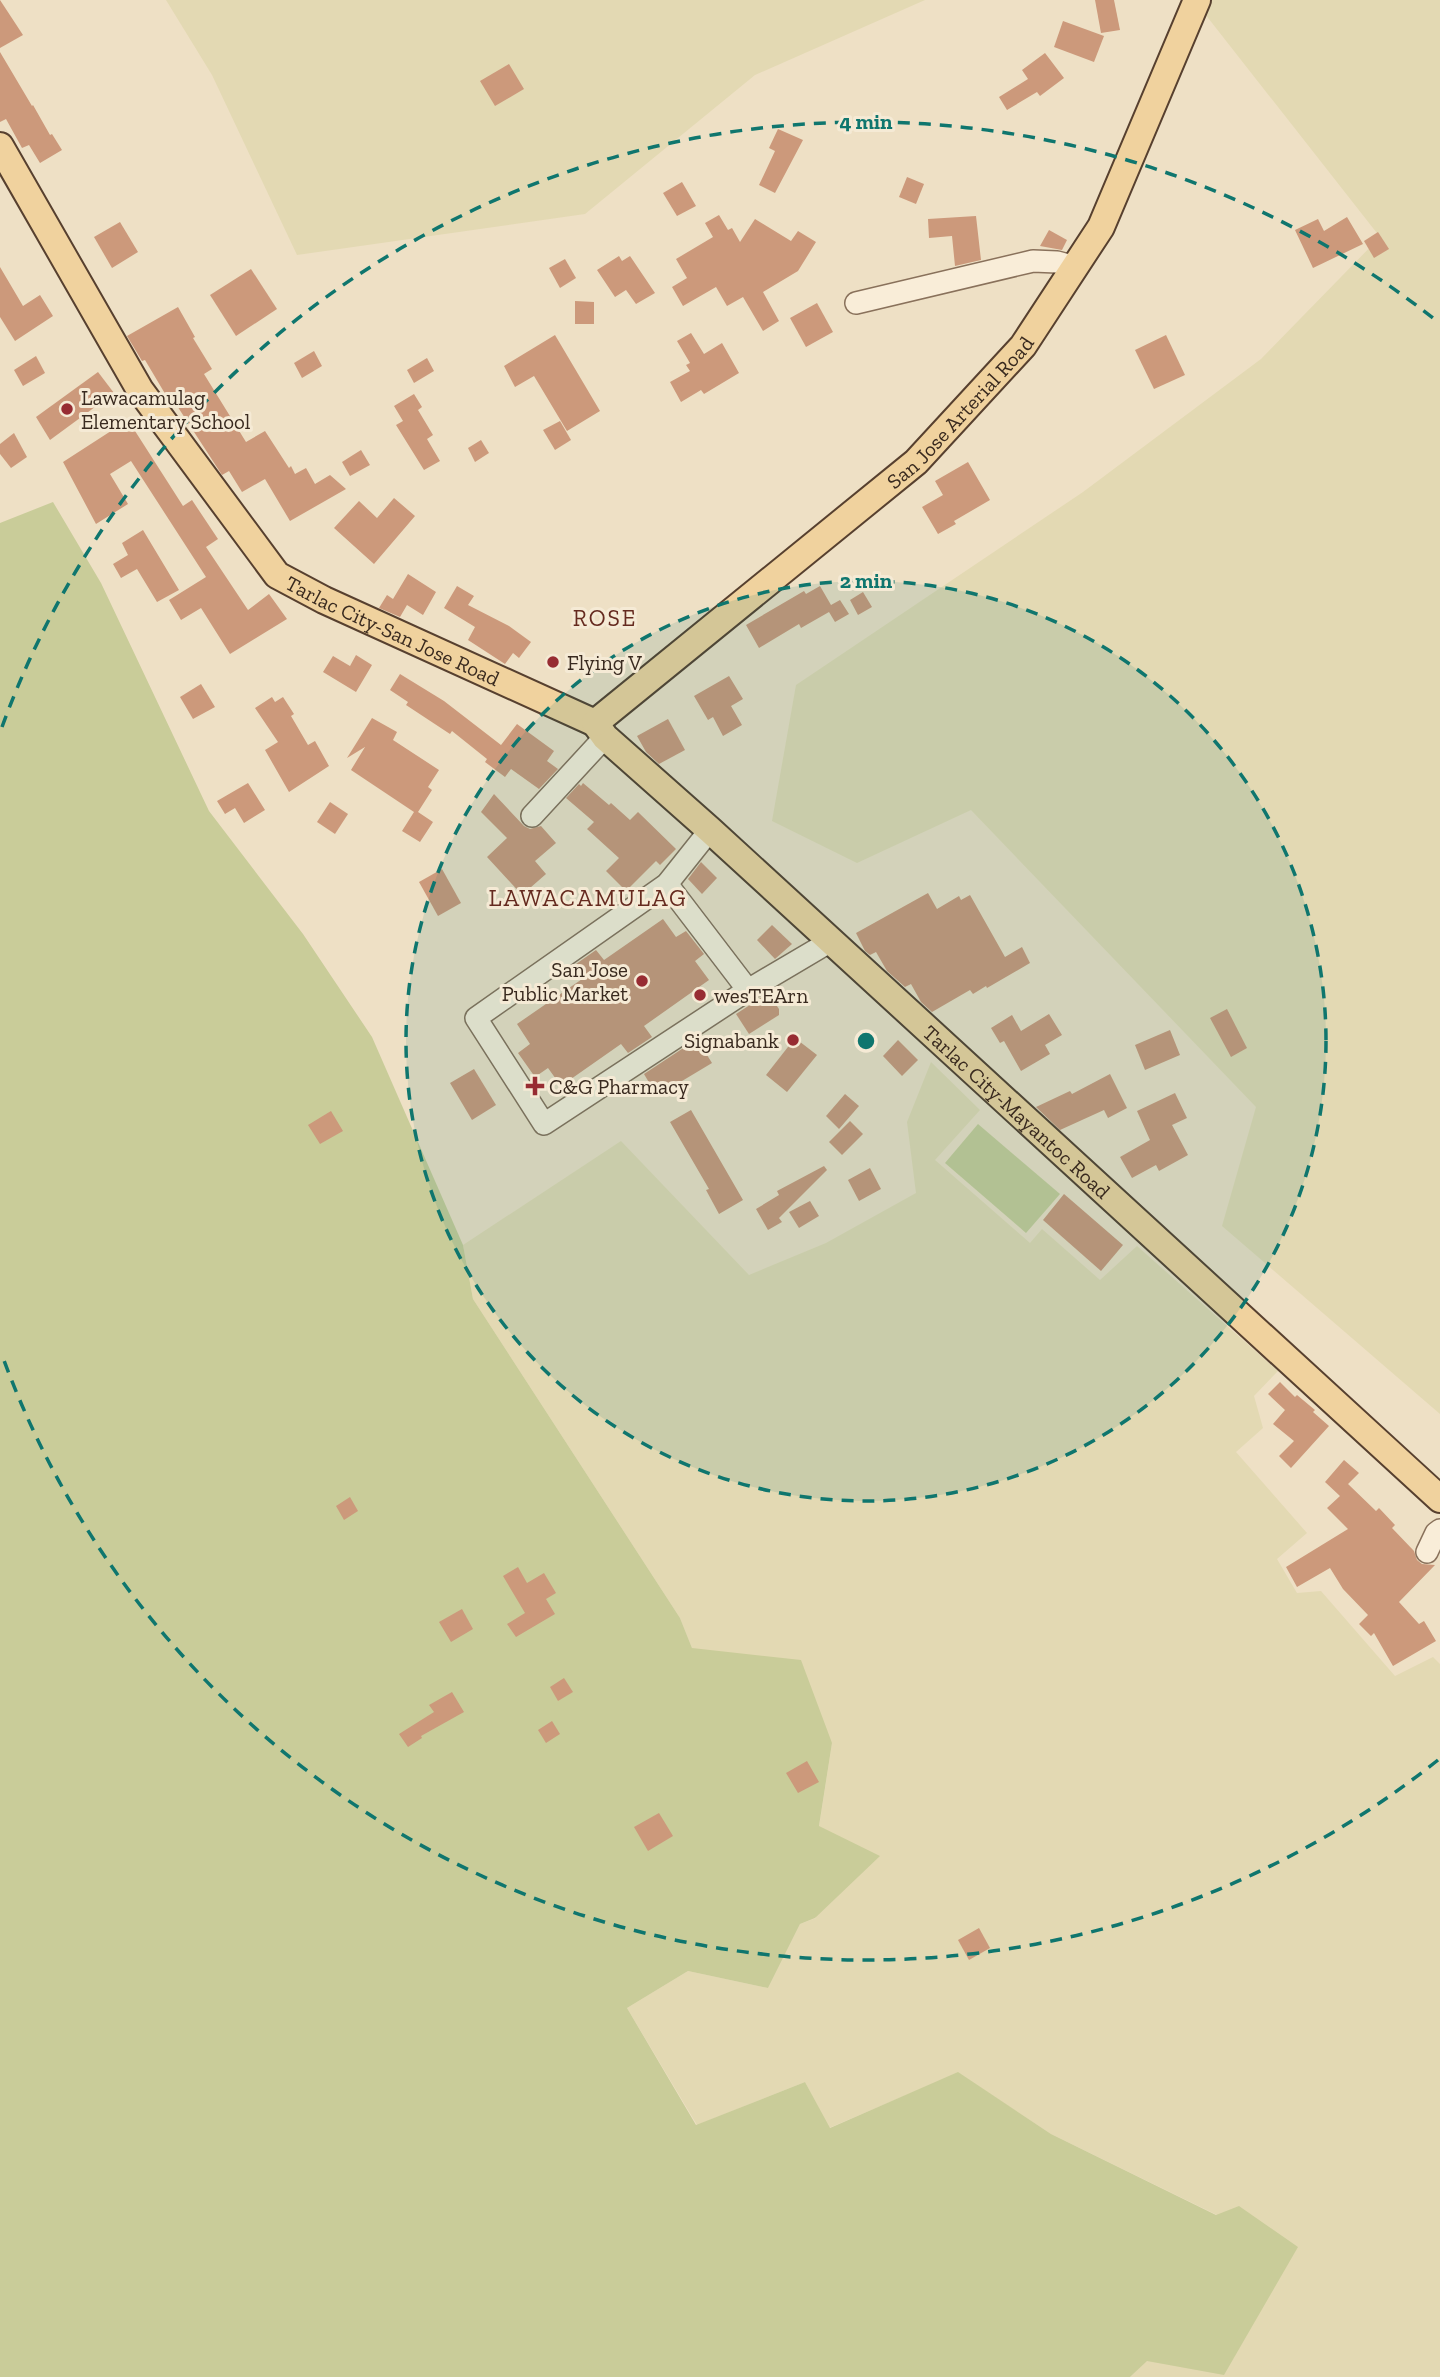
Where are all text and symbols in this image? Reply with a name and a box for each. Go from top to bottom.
text: 4 min [839,109,893,134]
street label: San Jose Arterial Road [881,331,1039,493]
place label: Lawacamulag Elementary School [81,385,251,434]
marker: Lawacamulag Elementary School [59,401,75,417]
text: 2 min [840,568,893,593]
street label: Tarlac City-San Jose Road [282,570,504,691]
district label: ROSE [573,604,637,632]
place label: Flying V [567,650,642,675]
marker: Flying V [545,654,561,670]
district label: LAWACAMULAG [488,883,688,912]
place label: San Jose Public Market [502,957,628,1006]
marker: San Jose Public Market [634,973,650,989]
place label: wesTEArn [714,983,808,1008]
marker: wesTEArn [692,987,708,1003]
street label: Tarlac City-Mayantoc Road [918,1019,1116,1204]
place label: Signabank [684,1028,779,1053]
centre of rings [854,1029,878,1053]
marker: Signabank [785,1032,801,1048]
place label: C&G Pharmacy [549,1074,689,1099]
marker: C&G Pharmacy [527,1078,543,1094]

